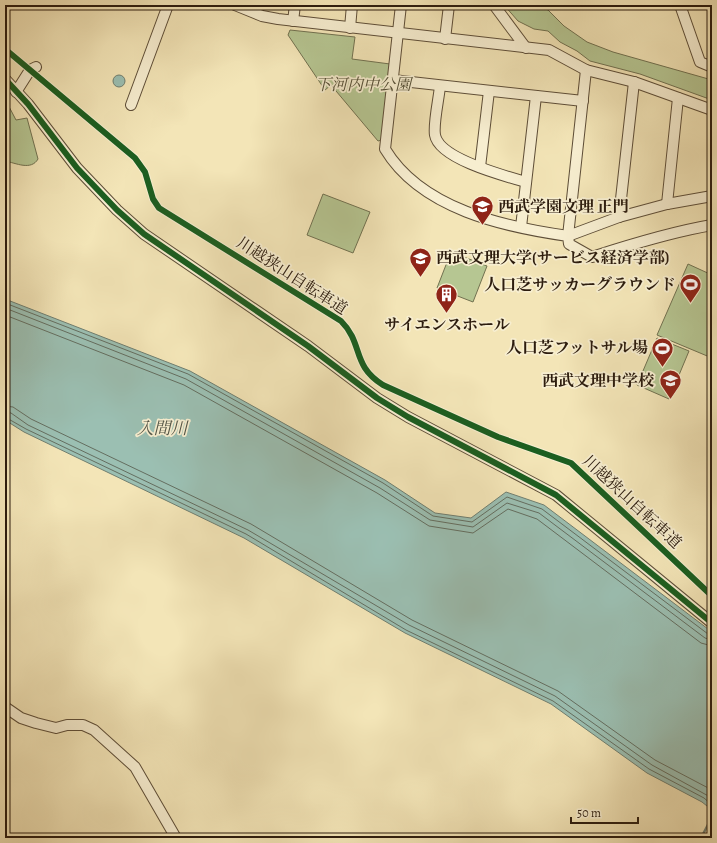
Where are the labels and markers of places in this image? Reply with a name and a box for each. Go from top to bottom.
school or university icon: 西武学園文理 正門 [470,194,496,227]
place label: 西武学園文理 正門 [498,196,629,218]
school or university icon: 西武文理大学(サービス経済学部) [407,245,433,278]
place label: 西武文理大学(サービス経済学部) [436,247,669,269]
sports icon: 人口芝サッカーグラウンド [678,272,704,305]
place label: 人口芝サッカーグラウンド [484,274,676,296]
building icon: サイエンスホール [434,282,460,315]
place label: サイエンスホール [384,314,510,336]
sports icon: 人口芝フットサル場 [650,335,676,368]
place label: 人口芝フットサル場 [506,337,648,359]
school or university icon: 西武文理中学校 [657,368,683,401]
place label: 西武文理中学校 [542,370,655,392]

